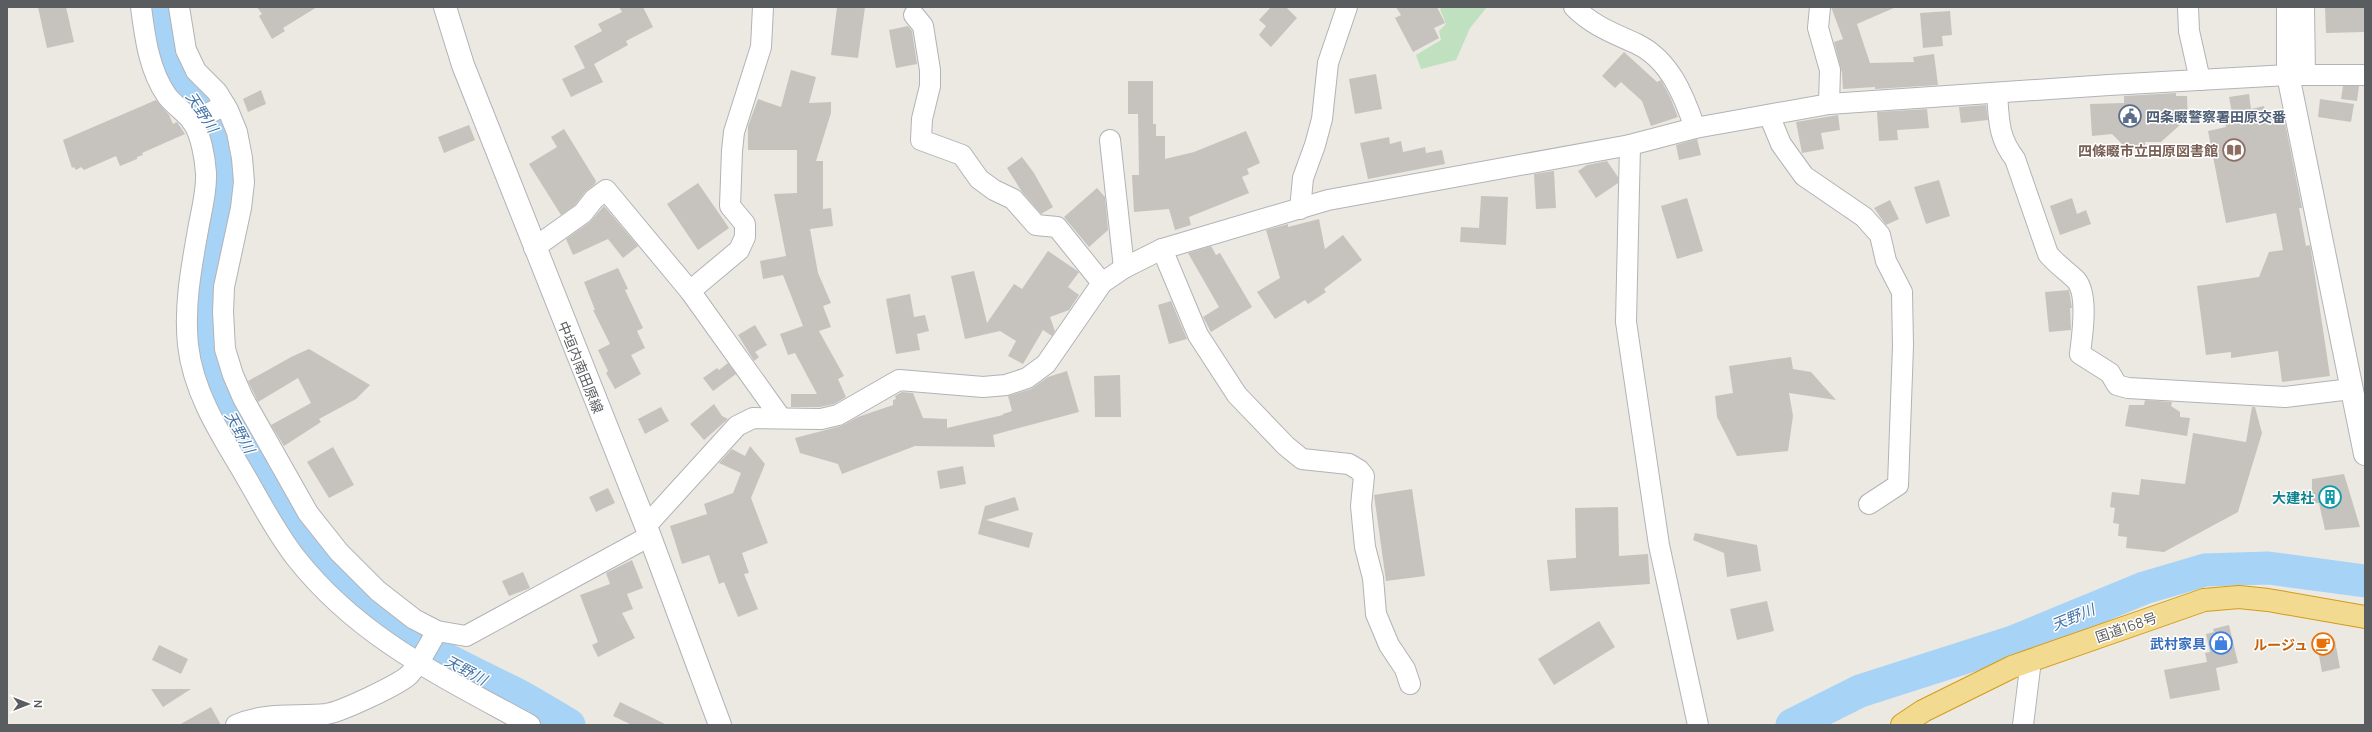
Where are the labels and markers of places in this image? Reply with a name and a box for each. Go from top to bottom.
public building icon: 四条畷警察署田原交番 [2117,103,2143,129]
place label: 四条畷警察署田原交番 [2146,107,2286,126]
library icon: 四條畷市立田原図書館 [2221,137,2247,163]
place label: 四條畷市立田原図書館 [2078,141,2218,160]
building icon: 大建社 [2317,484,2343,510]
place label: 大建社 [2272,488,2314,507]
shop icon: 武村家具 [2208,630,2234,656]
cafe icon: ルージュ [2310,631,2336,657]
place label: 武村家具 [2150,634,2206,653]
place label: ルージュ [2253,635,2308,654]

